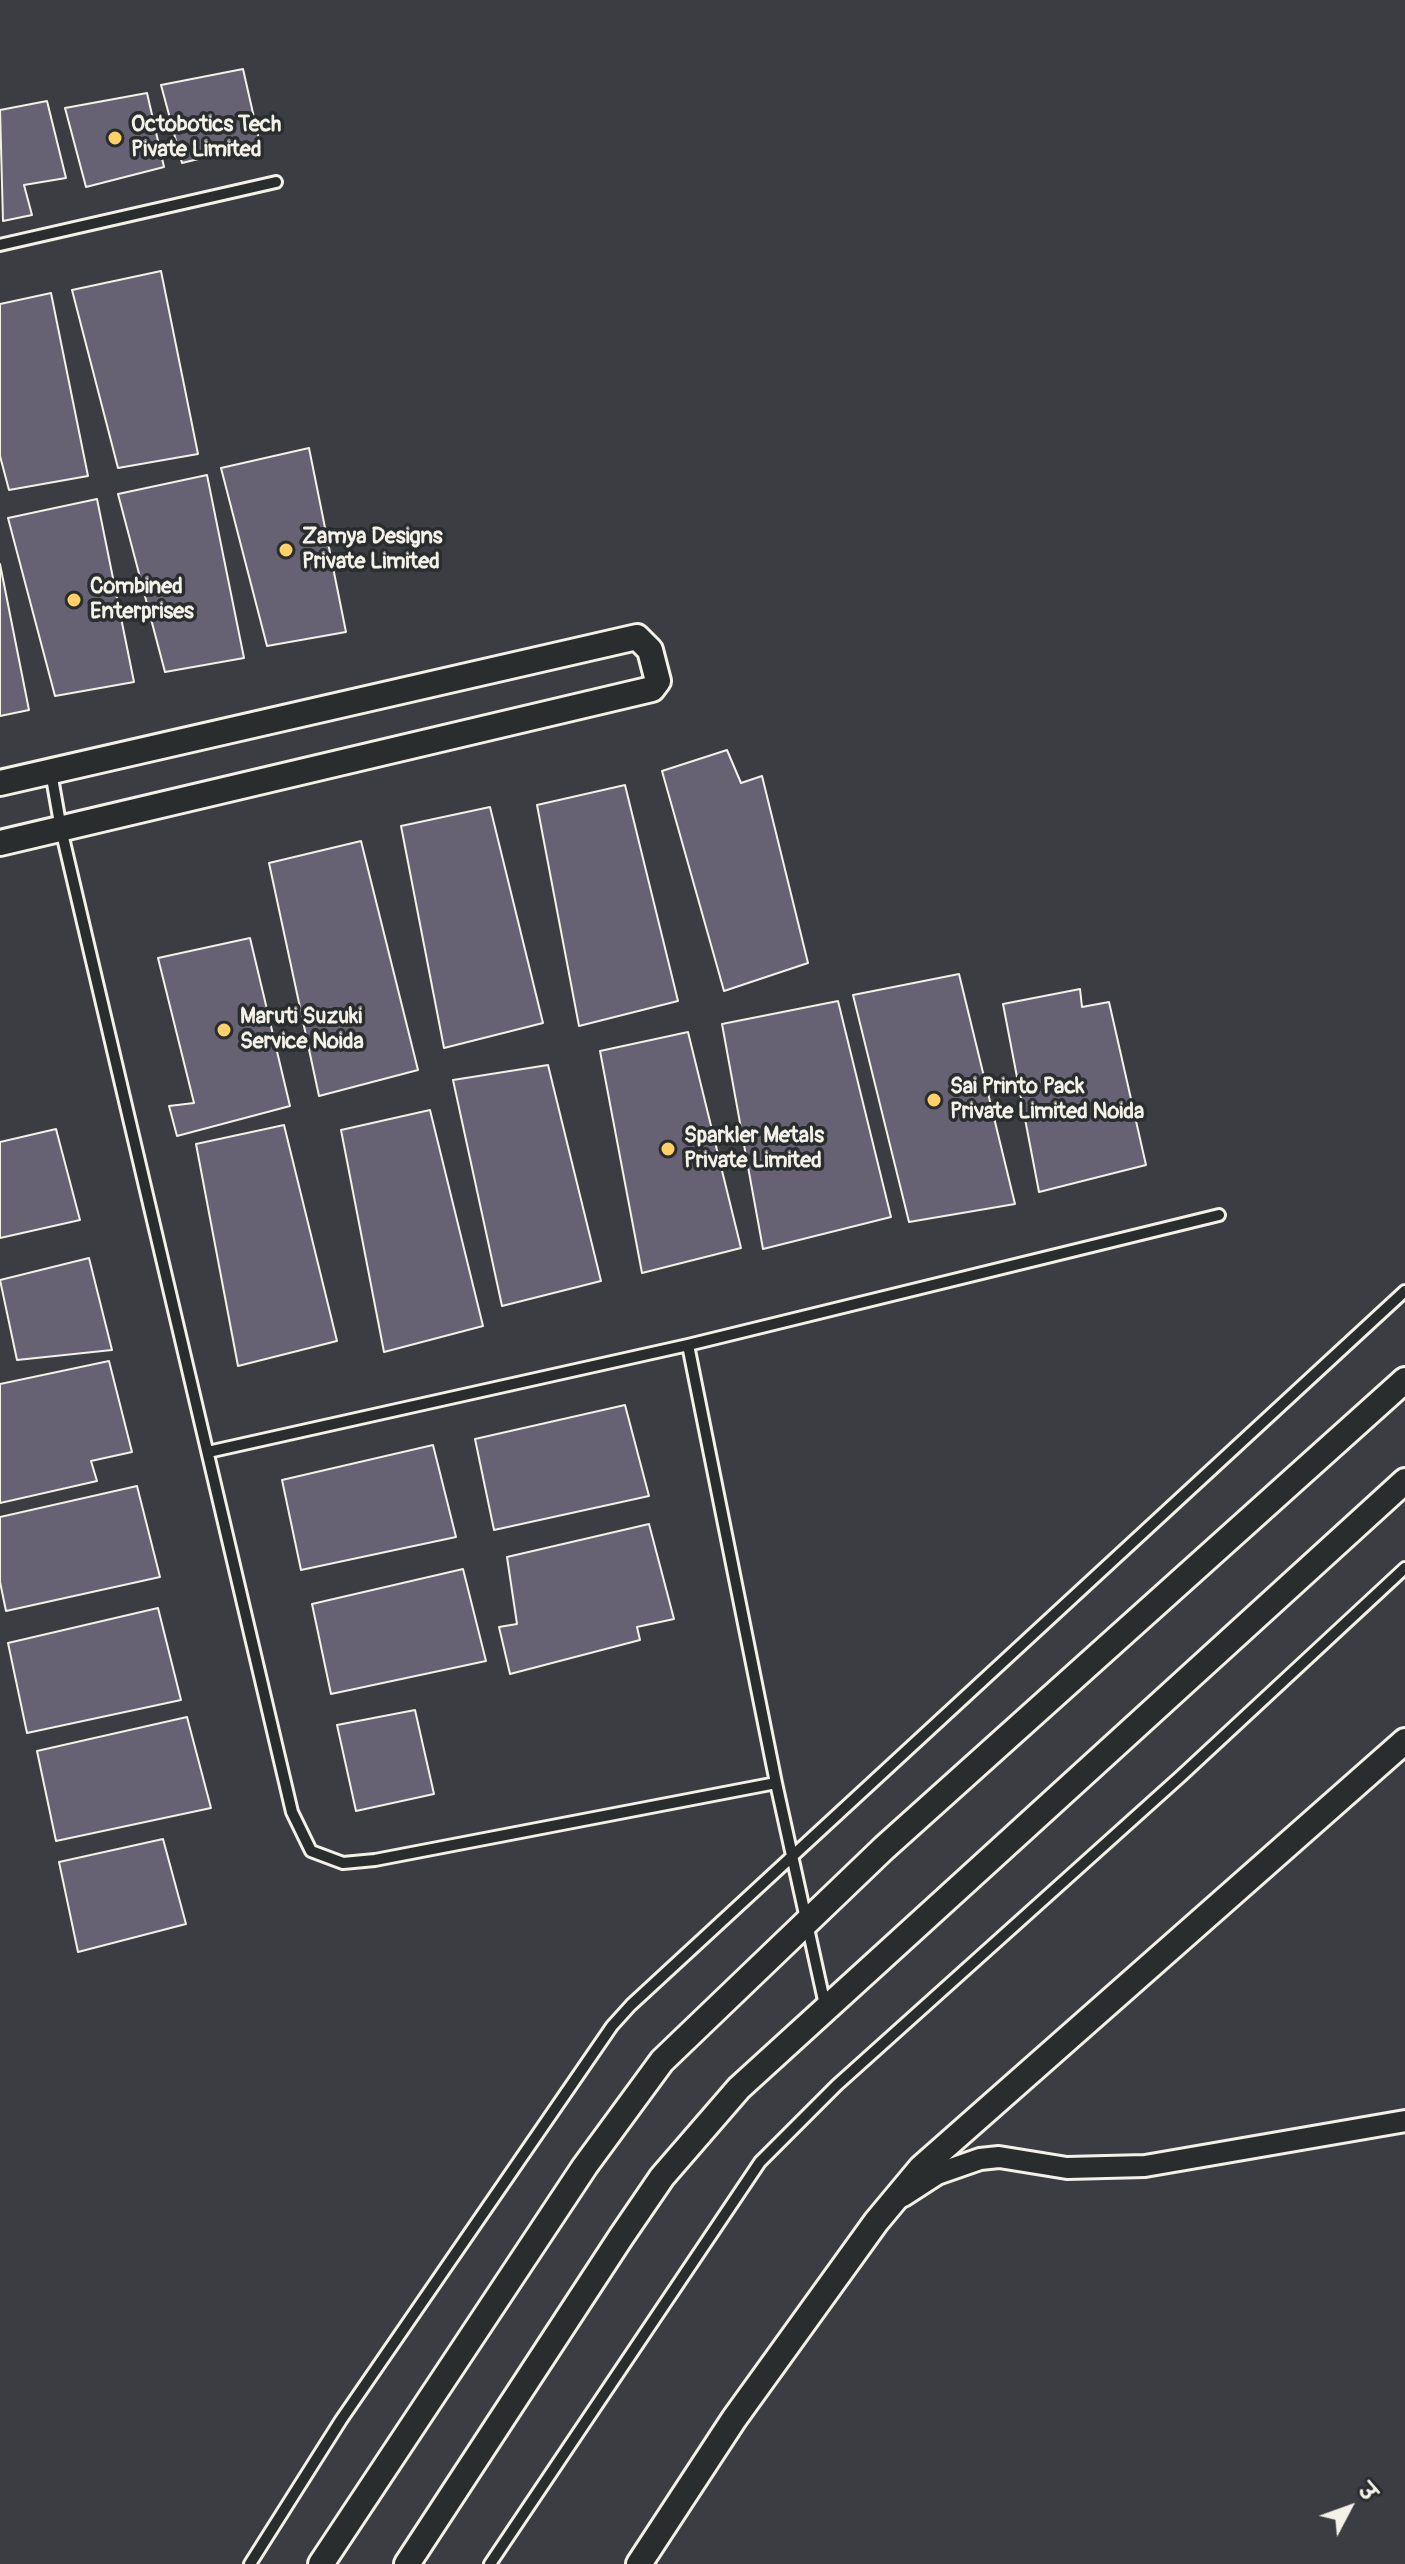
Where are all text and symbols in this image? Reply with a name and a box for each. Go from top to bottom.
place label: Octobotics Tech Pivate Limited [131,112,281,164]
marker: Octobotics Tech Pivate Limited [106,129,124,147]
place label: Zamya Designs Private Limited [302,524,442,576]
marker: Zamya Designs Private Limited [277,541,295,559]
place label: Combined Enterprises [90,574,194,626]
marker: Combined Enterprises [65,591,83,609]
place label: Maruti Suzuki Service Noida [240,1004,364,1056]
marker: Maruti Suzuki Service Noida [215,1021,233,1039]
place label: Sai Printo Pack Private Limited Noida [950,1074,1144,1126]
marker: Sai Printo Pack Private Limited Noida [925,1091,943,1109]
place label: Sparkler Metals Private Limited [684,1123,824,1174]
marker: Sparkler Metals Private Limited [659,1140,677,1158]
north arrow [1309,2468,1389,2548]
text: उ [1352,2478,1382,2507]

